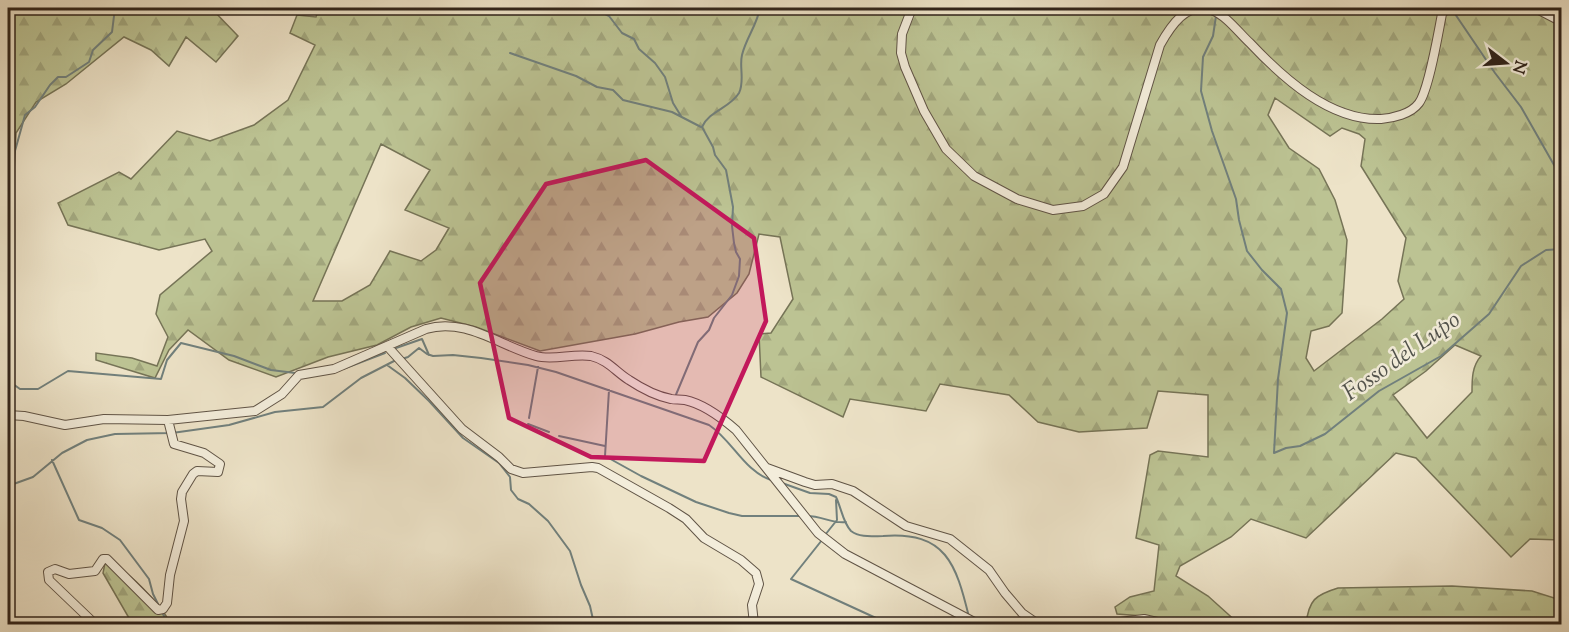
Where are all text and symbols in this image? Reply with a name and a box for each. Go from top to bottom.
north arrow [1476,33,1536,93]
text: N [1505,57,1531,76]
water label: Fosso del Lupo [1336,304,1468,410]

